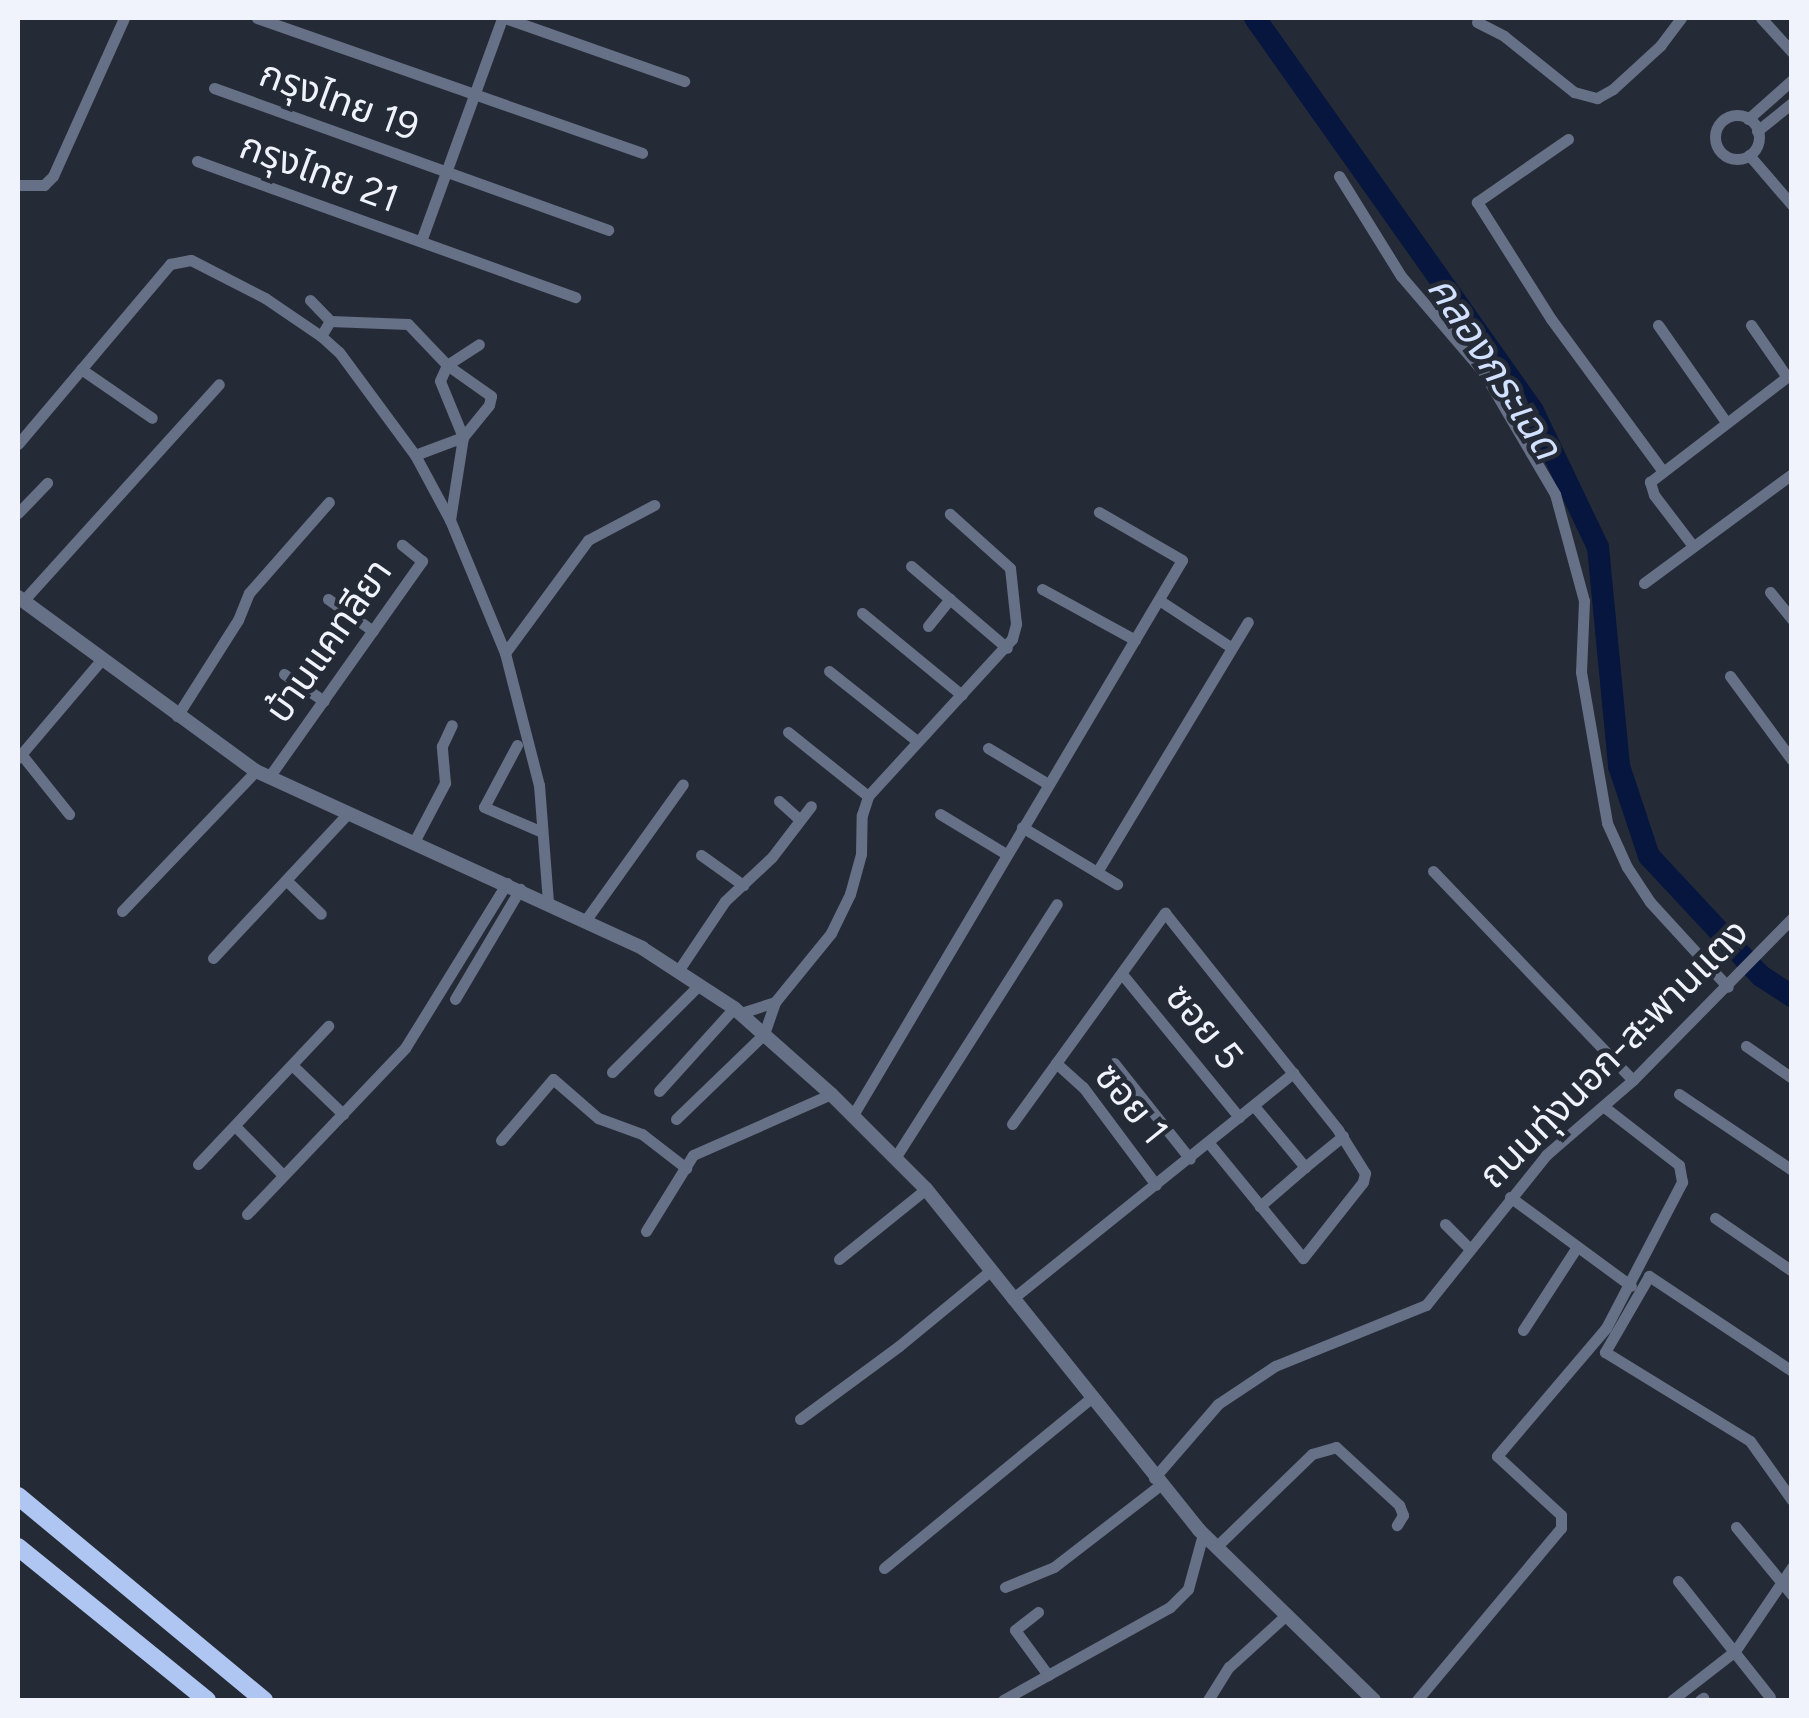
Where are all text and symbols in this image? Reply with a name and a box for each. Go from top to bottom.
street label: กรุงไทย 19 [253,51,425,151]
street label: กรุงไทย 21 [234,123,404,223]
water label: คลองกระเฉด [1418,266,1572,468]
street label: บ้านแคทลียา [256,550,402,732]
street label: ถนนทุ่งนอก-สะพานแตง [1470,910,1758,1198]
street label: ซอย 5 [1156,975,1252,1079]
street label: ซอย 1 [1085,1054,1177,1154]

